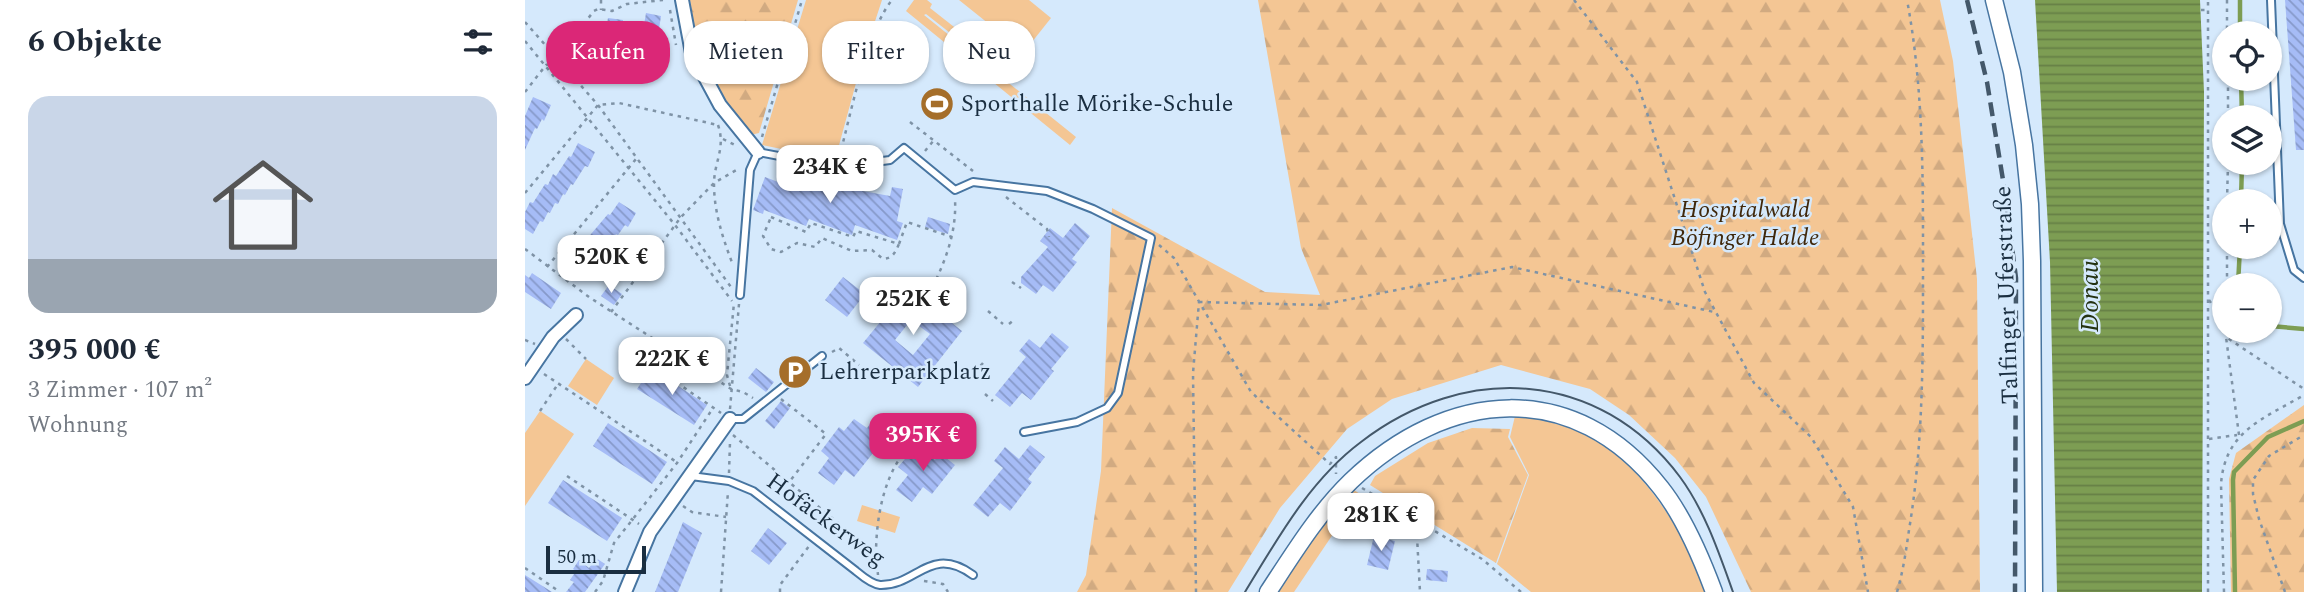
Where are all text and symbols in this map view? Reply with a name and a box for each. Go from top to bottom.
text: 6 Objekte [28,19,162,65]
chip: Kaufen [546,21,670,84]
chip: Mieten [684,21,808,84]
chip: Filter [822,21,929,84]
chip: Neu [943,21,1035,84]
map controls [2212,21,2282,343]
button: locate [2212,21,2282,91]
icon: filters [459,23,497,61]
sports icon: Sporthalle Mörike-Schule [918,85,956,123]
place label: Sporthalle Mörike-Schule [961,86,1233,122]
button: layers [2212,105,2282,175]
icon: home [200,142,326,268]
pin: 234K € [773,146,887,205]
text: 234K € [792,150,868,185]
street label: Talfinger Uferstraße [1985,185,2029,405]
button: + [2212,189,2282,259]
park label: Hospitalwald Böfinger Halde [1671,192,1819,256]
pin: 520K € [554,236,668,295]
text: 520K € [573,240,649,275]
water label: Donau [2070,259,2110,332]
button: − [2212,273,2282,343]
pin: 252K € [856,278,970,337]
text: 252K € [875,282,951,317]
text: 395 000 € [28,327,161,373]
pin: 222K € [615,338,729,397]
text: 222K € [634,342,710,377]
parking icon: Lehrerparkplatz [776,353,814,391]
place label: Lehrerparkplatz [819,354,991,390]
text: 3 Zimmer · 107 m² [28,373,212,408]
text: Wohnung [28,408,128,443]
pin: 395K € [866,414,980,473]
text: 395K € [885,418,961,453]
street label: Hofäckerweg [759,464,893,576]
pin: 281K € [1324,494,1438,553]
text: 281K € [1343,498,1419,533]
scale bar [546,543,646,575]
text: 50 m [557,543,597,572]

